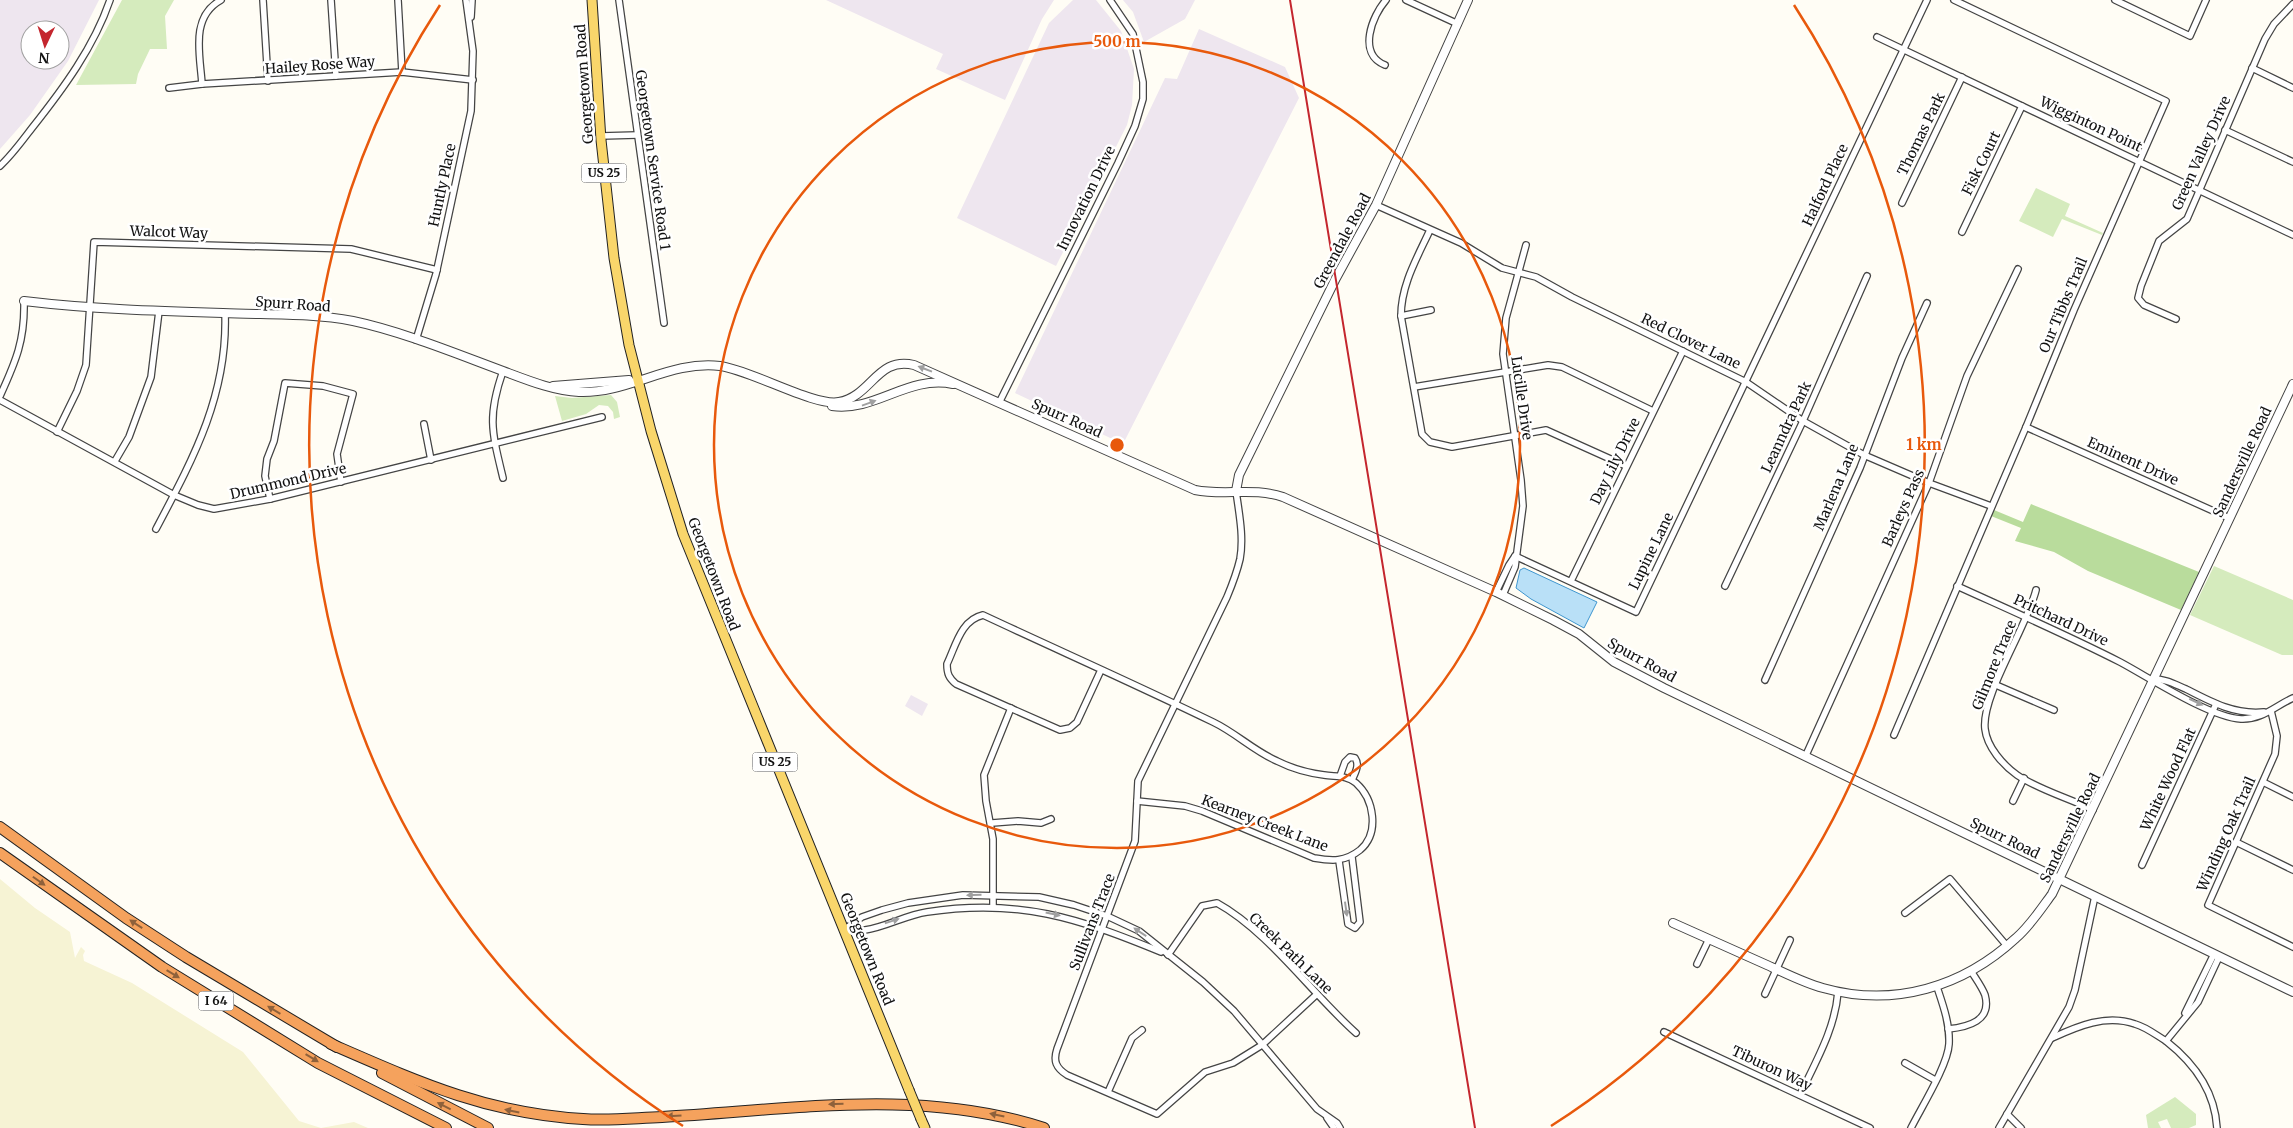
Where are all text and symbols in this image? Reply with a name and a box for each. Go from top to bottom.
north arrow [20,20,70,70]
street label: Georgetown Road [571,23,597,144]
text: 500 m [1093,32,1141,51]
text: N [38,49,50,67]
street label: Hailey Rose Way [264,52,377,78]
street label: Georgetown Service Road 1 [631,69,675,251]
street label: Thomas Park [1893,90,1949,178]
street label: Wigginton Point [2036,92,2146,156]
street label: Green Valley Drive [2168,93,2234,213]
street label: Fisk Court [1958,127,2005,198]
street label: Halford Place [1798,141,1852,229]
street label: Huntly Place [424,142,460,228]
street label: Innovation Drive [1053,143,1119,253]
road number: US 25 [582,164,626,182]
street label: Greendale Road [1309,190,1375,292]
street label: Walcot Way [129,222,209,242]
street label: Our Tibbs Trail [2035,254,2091,355]
street label: Spurr Road [255,292,332,316]
street label: Red Clover Lane [1638,309,1744,373]
street label: Lucille Drive [1507,355,1537,441]
one-way arrow [917,365,932,372]
street label: Leanndra Park [1757,378,1815,476]
street label: Spurr Road [1029,394,1106,442]
one-way arrow [862,399,877,406]
street label: Sandersville Road [2209,403,2276,520]
street label: Day Lily Drive [1586,415,1644,507]
street label: Eminent Drive [2085,433,2181,489]
text: 1 km [1906,435,1942,454]
centre of rings [1108,436,1126,454]
street label: Marlena Lane [1810,441,1862,533]
street label: Drummond Drive [228,459,348,503]
street label: Barleys Pass [1878,466,1928,550]
street label: Lupine Lane [1625,510,1677,592]
street label: Georgetown Road [684,515,744,634]
street label: Pritchard Drive [2011,590,2111,650]
street label: Gilmore Trace [1968,618,2020,712]
street label: Spurr Road [1605,634,1680,686]
one-way arrow [2189,698,2203,706]
street label: White Wood Flat [2136,724,2200,834]
road number: US 25 [752,752,798,772]
street label: Sandersville Road [2036,770,2105,886]
street label: Winding Oak Trail [2192,773,2260,895]
street label: Kearney Creek Lane [1199,791,1331,855]
street label: Spurr Road [1967,813,2043,863]
street label: Sullivans Trace [1065,871,1119,973]
one-way arrow [32,876,46,886]
street label: Georgetown Road [836,890,898,1008]
one-way arrow [966,891,982,899]
one-way arrow [1342,901,1350,917]
street label: Creek Path Lane [1245,909,1337,997]
one-way arrow [1045,911,1061,919]
one-way arrow [885,917,900,924]
one-way arrow [130,920,143,929]
one-way arrow [1133,928,1146,937]
one-way arrow [166,969,179,979]
road number: I 64 [198,991,234,1010]
one-way arrow [268,1005,281,1014]
street label: Tiburon Way [1729,1042,1816,1095]
one-way arrow [305,1054,318,1063]
one-way arrow [827,1100,843,1108]
one-way arrow [437,1102,451,1110]
one-way arrow [503,1106,519,1114]
one-way arrow [990,1111,1005,1119]
one-way arrow [665,1113,681,1121]

